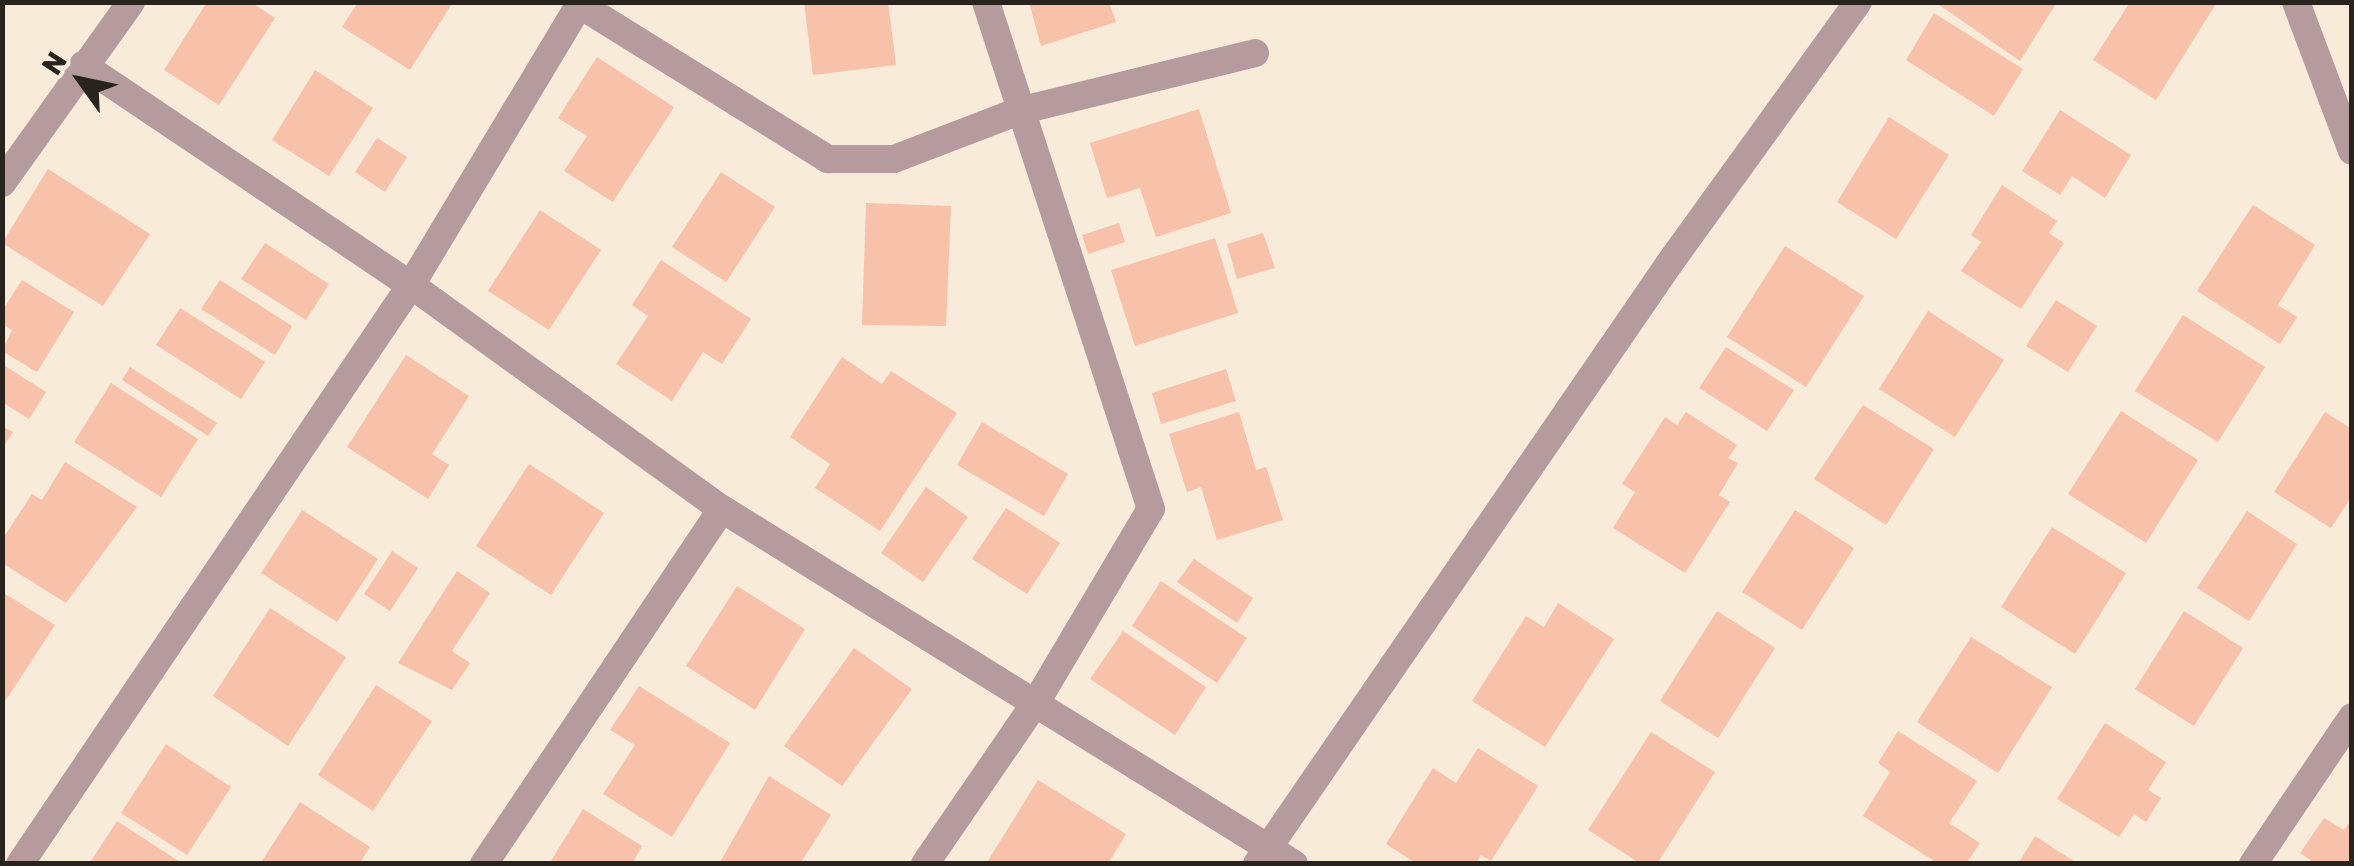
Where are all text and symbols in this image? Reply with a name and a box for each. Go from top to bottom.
north arrow [30,30,130,130]
text: N [35,46,74,81]

